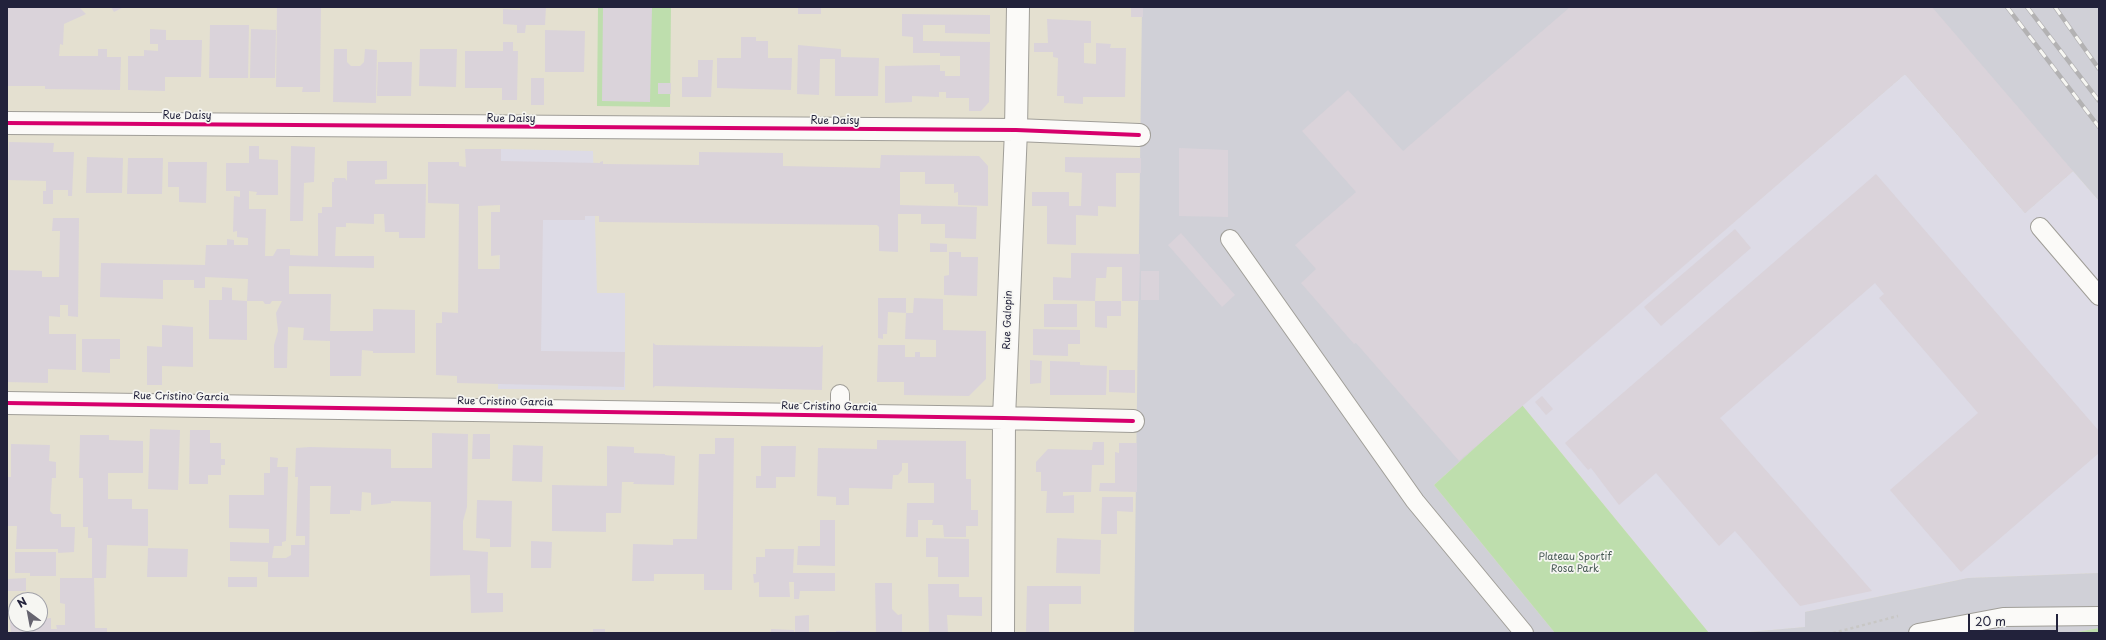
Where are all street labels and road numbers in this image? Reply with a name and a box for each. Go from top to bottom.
street label: Rue Daisy [163,110,211,122]
street label: Rue Daisy [487,113,535,125]
street label: Rue Daisy [811,115,859,127]
street label: Rue Galopin [1001,290,1015,350]
street label: Rue Cristino Garcia [133,390,229,404]
street label: Rue Cristino Garcia [457,395,553,409]
street label: Rue Cristino Garcia [781,400,877,414]

